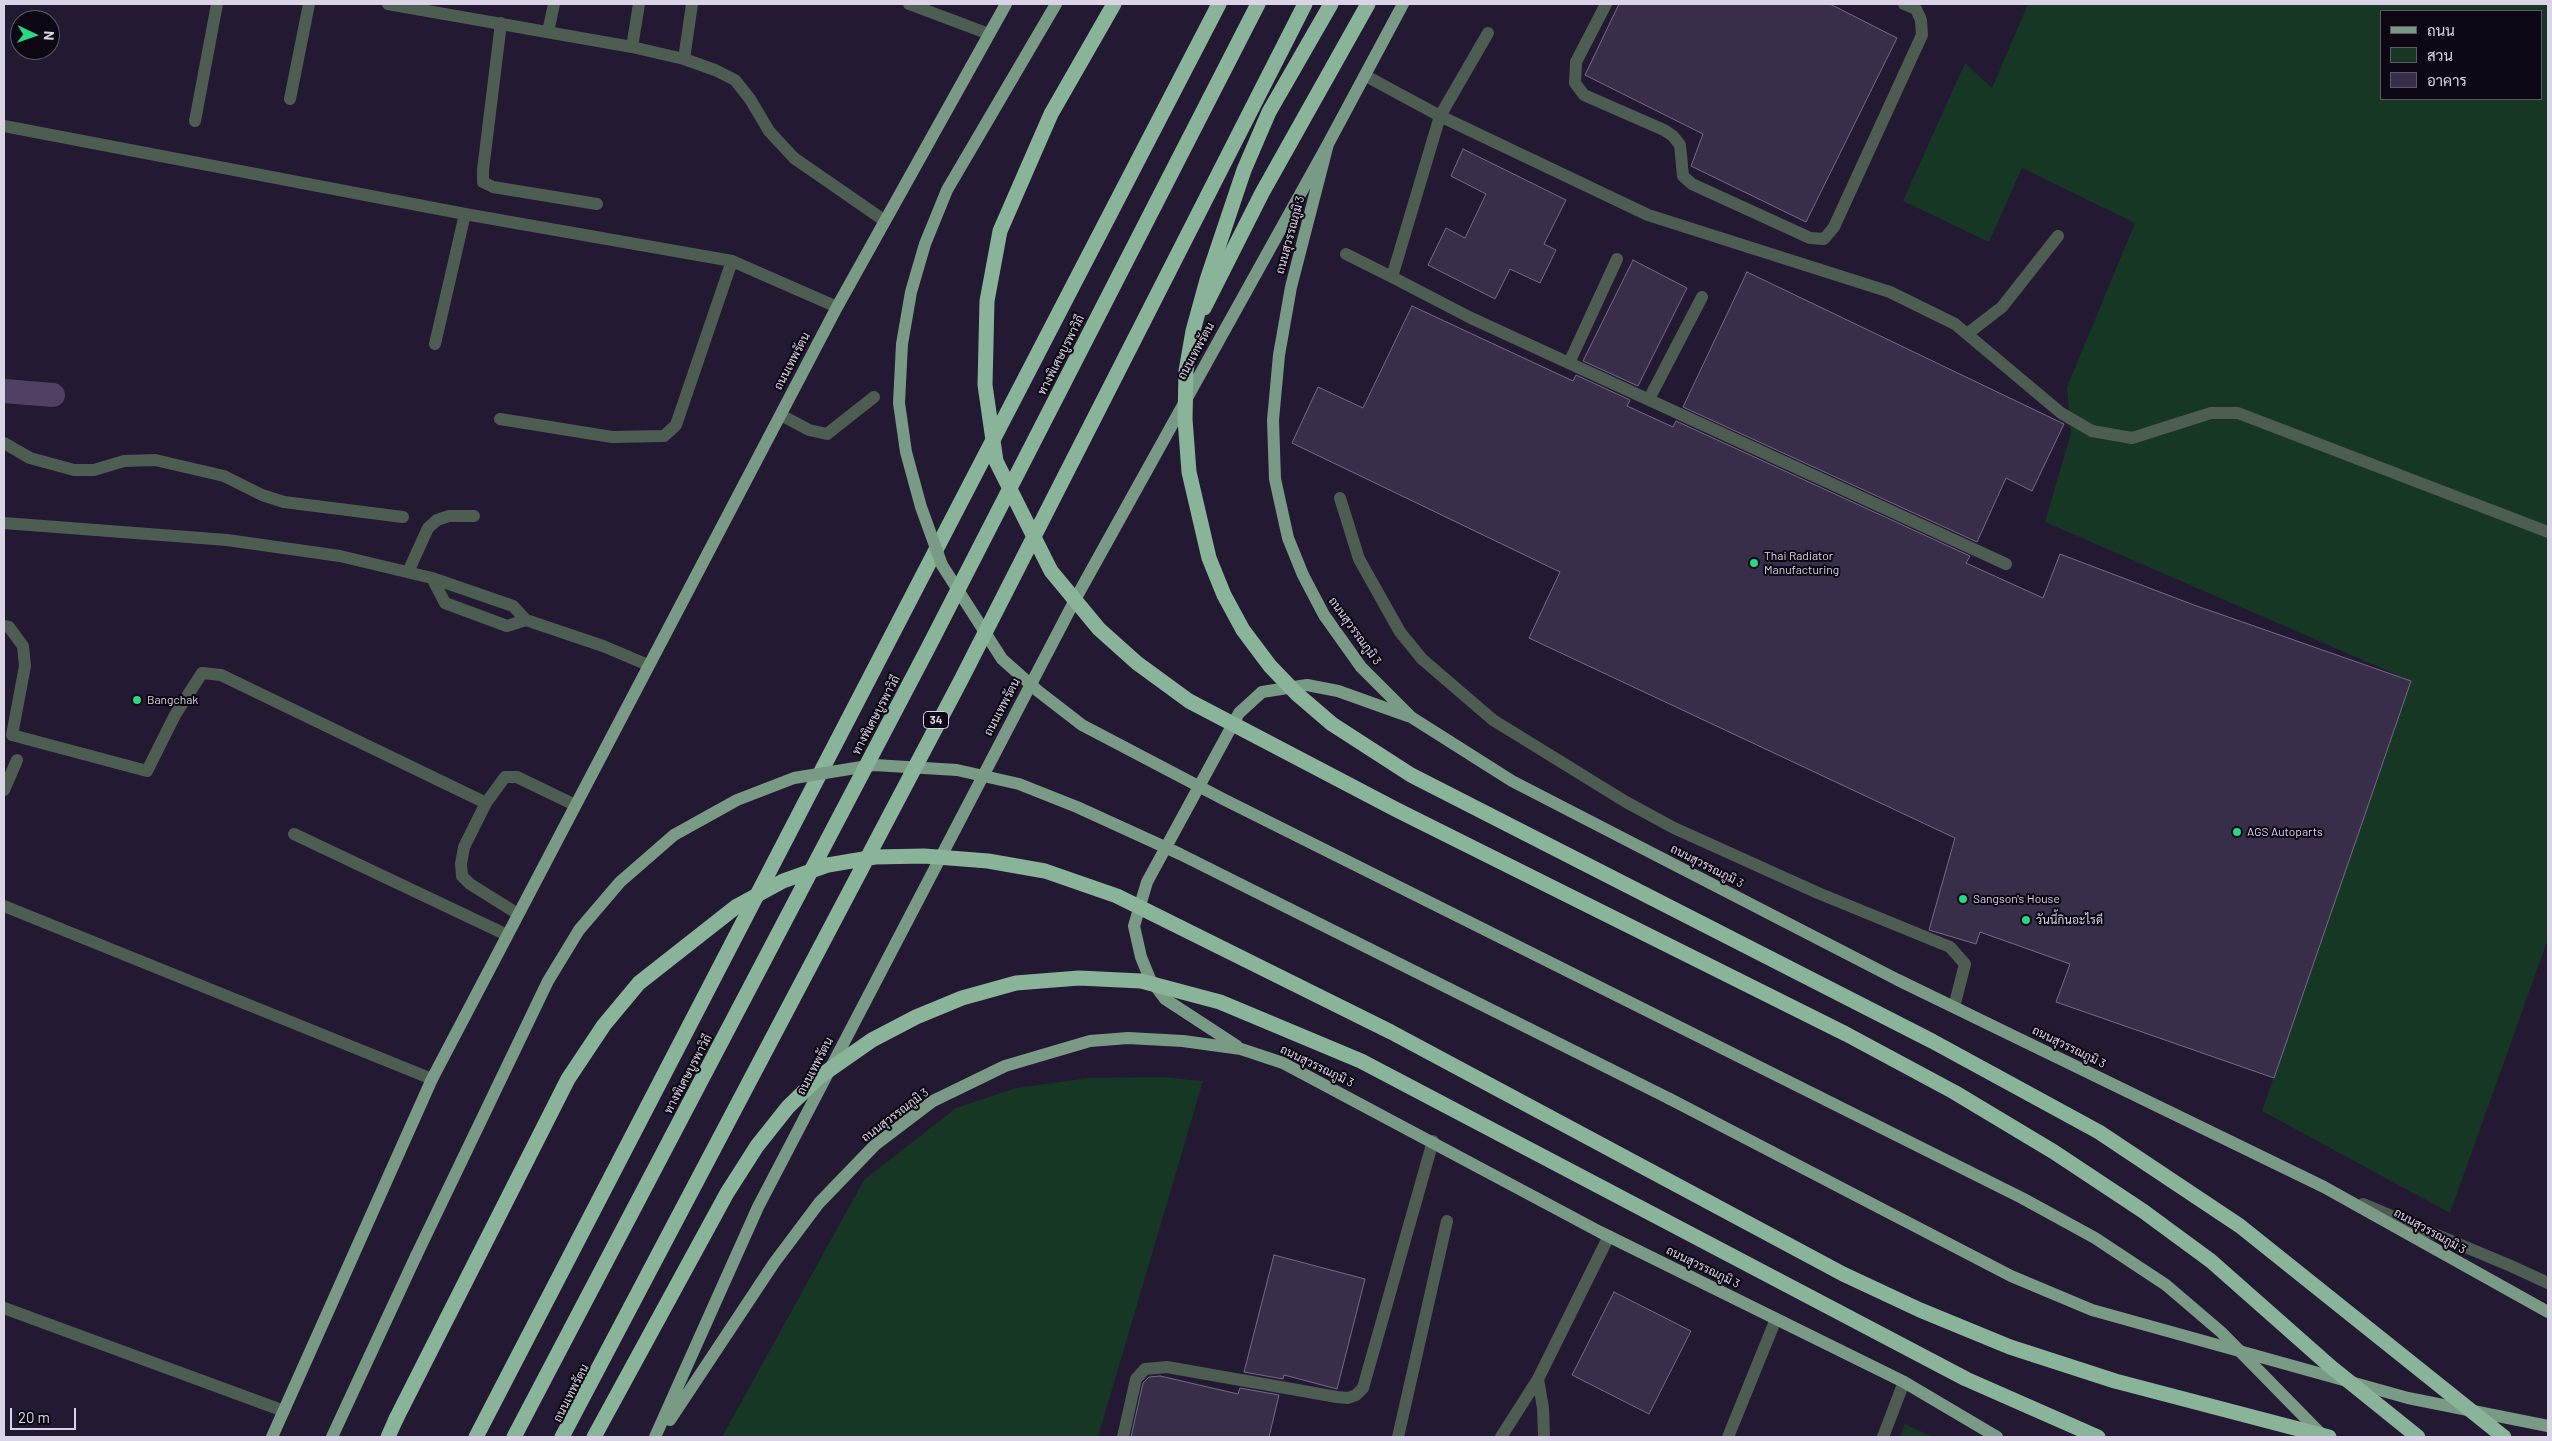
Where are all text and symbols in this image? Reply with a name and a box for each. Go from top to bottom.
north arrow [10,10,60,60]
legend [2380,10,2542,100]
text: ถนน [2427,21,2455,39]
text: N [41,31,58,41]
text: สวน [2427,46,2453,64]
text: อาคาร [2427,71,2467,89]
street label: ถนนสุวรรณภูมิ 3 [1273,194,1307,276]
street label: ทางพิเศษบูรพาวิถี [1035,313,1087,397]
street label: ถนนเทพรัตน [1174,320,1218,382]
street label: ถนนเทพรัตน [771,330,813,392]
place label: Thai Radiator Manufacturing [1764,549,1839,577]
marker: Thai Radiator Manufacturing [1748,557,1760,569]
street label: ถนนสุวรรณภูมิ 3 [1326,594,1384,668]
street label: ทางพิเศษบูรพาวิถี [849,673,903,757]
street label: ถนนเทพรัตน [981,676,1023,738]
place label: Bangchak [147,693,198,707]
marker: Bangchak [131,694,143,706]
road number: 34 [924,712,948,728]
place label: AGS Autoparts [2247,825,2323,839]
marker: AGS Autoparts [2231,826,2243,838]
street label: ถนนสุวรรณภูมิ 3 [1668,841,1746,891]
place label: Sangson's House [1973,892,2060,906]
marker: Sangson's House [1957,893,1969,905]
place label: วันนี้กินอะไรดี [2036,913,2103,927]
marker: วันนี้กินอะไรดี [2020,914,2032,926]
street label: ถนนสุวรรณภูมิ 3 [2030,1023,2108,1071]
street label: ทางพิเศษบูรพาวิถี [661,1032,715,1116]
street label: ถนนเทพรัตน [794,1035,836,1097]
street label: ถนนสุวรรณภูมิ 3 [1278,1042,1356,1090]
street label: ถนนสุวรรณภูมิ 3 [859,1085,931,1145]
street label: ถนนสุวรรณภูมิ 3 [2391,1205,2469,1257]
street label: ถนนสุวรรณภูมิ 3 [1664,1243,1742,1291]
street label: ถนนเทพรัตน [550,1362,592,1424]
scale bar [12,1398,79,1430]
text: 20 m [18,1408,50,1426]

